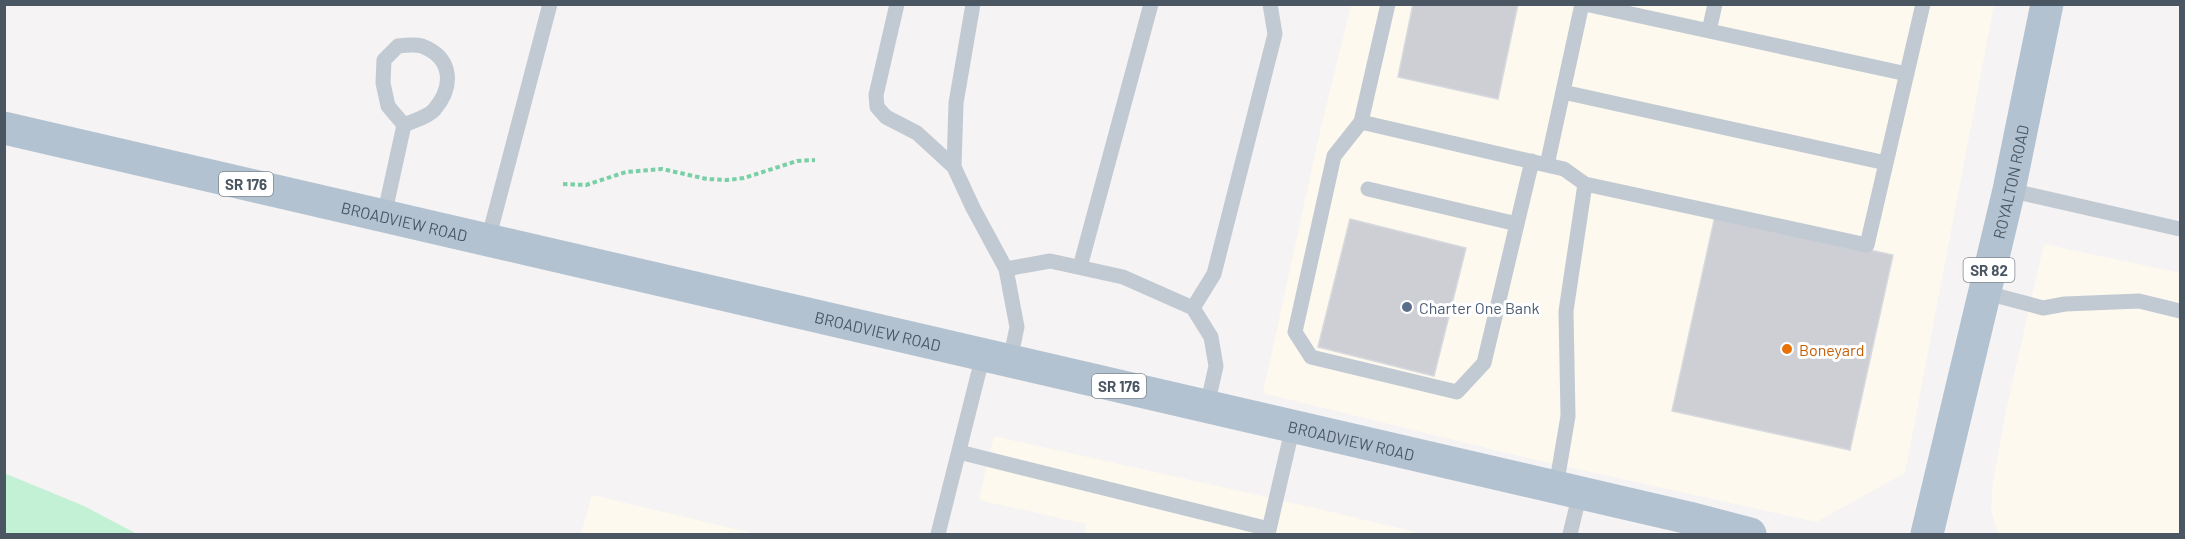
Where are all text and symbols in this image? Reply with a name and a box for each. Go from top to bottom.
street label: ROYALTON ROAD [1988,123,2032,241]
road number: SR 176 [219,172,273,196]
street label: BROADVIEW ROAD [339,197,469,244]
road number: SR 82 [1964,258,2014,282]
place label: Charter One Bank [1419,298,1540,317]
marker: Charter One Bank [1400,300,1414,314]
street label: BROADVIEW ROAD [813,306,943,354]
place label: Boneyard [1799,340,1864,359]
marker: Boneyard [1780,342,1794,356]
road number: SR 176 [1092,374,1146,398]
street label: BROADVIEW ROAD [1286,416,1416,464]

